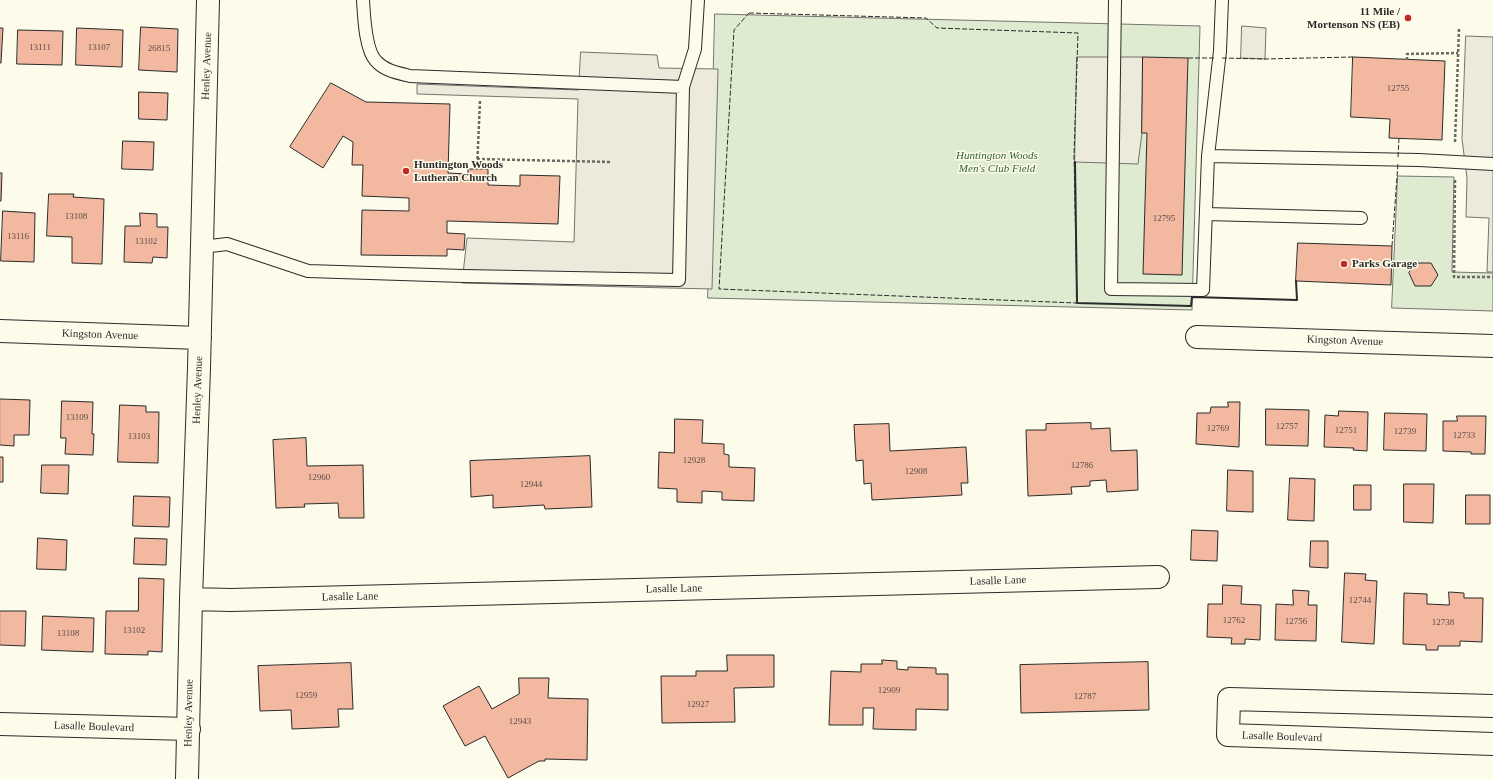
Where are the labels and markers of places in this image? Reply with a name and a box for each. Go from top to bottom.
place label: 11 Mile / Mortenson NS (EB) [1307,5,1400,31]
marker: 11 Mile / Mortenson NS (EB) [1403,13,1413,23]
place label: Huntington Woods Lutheran Church [414,158,503,184]
marker: Huntington Woods Lutheran Church [401,166,411,176]
place label: Parks Garage [1352,257,1417,271]
marker: Parks Garage [1339,259,1349,269]

